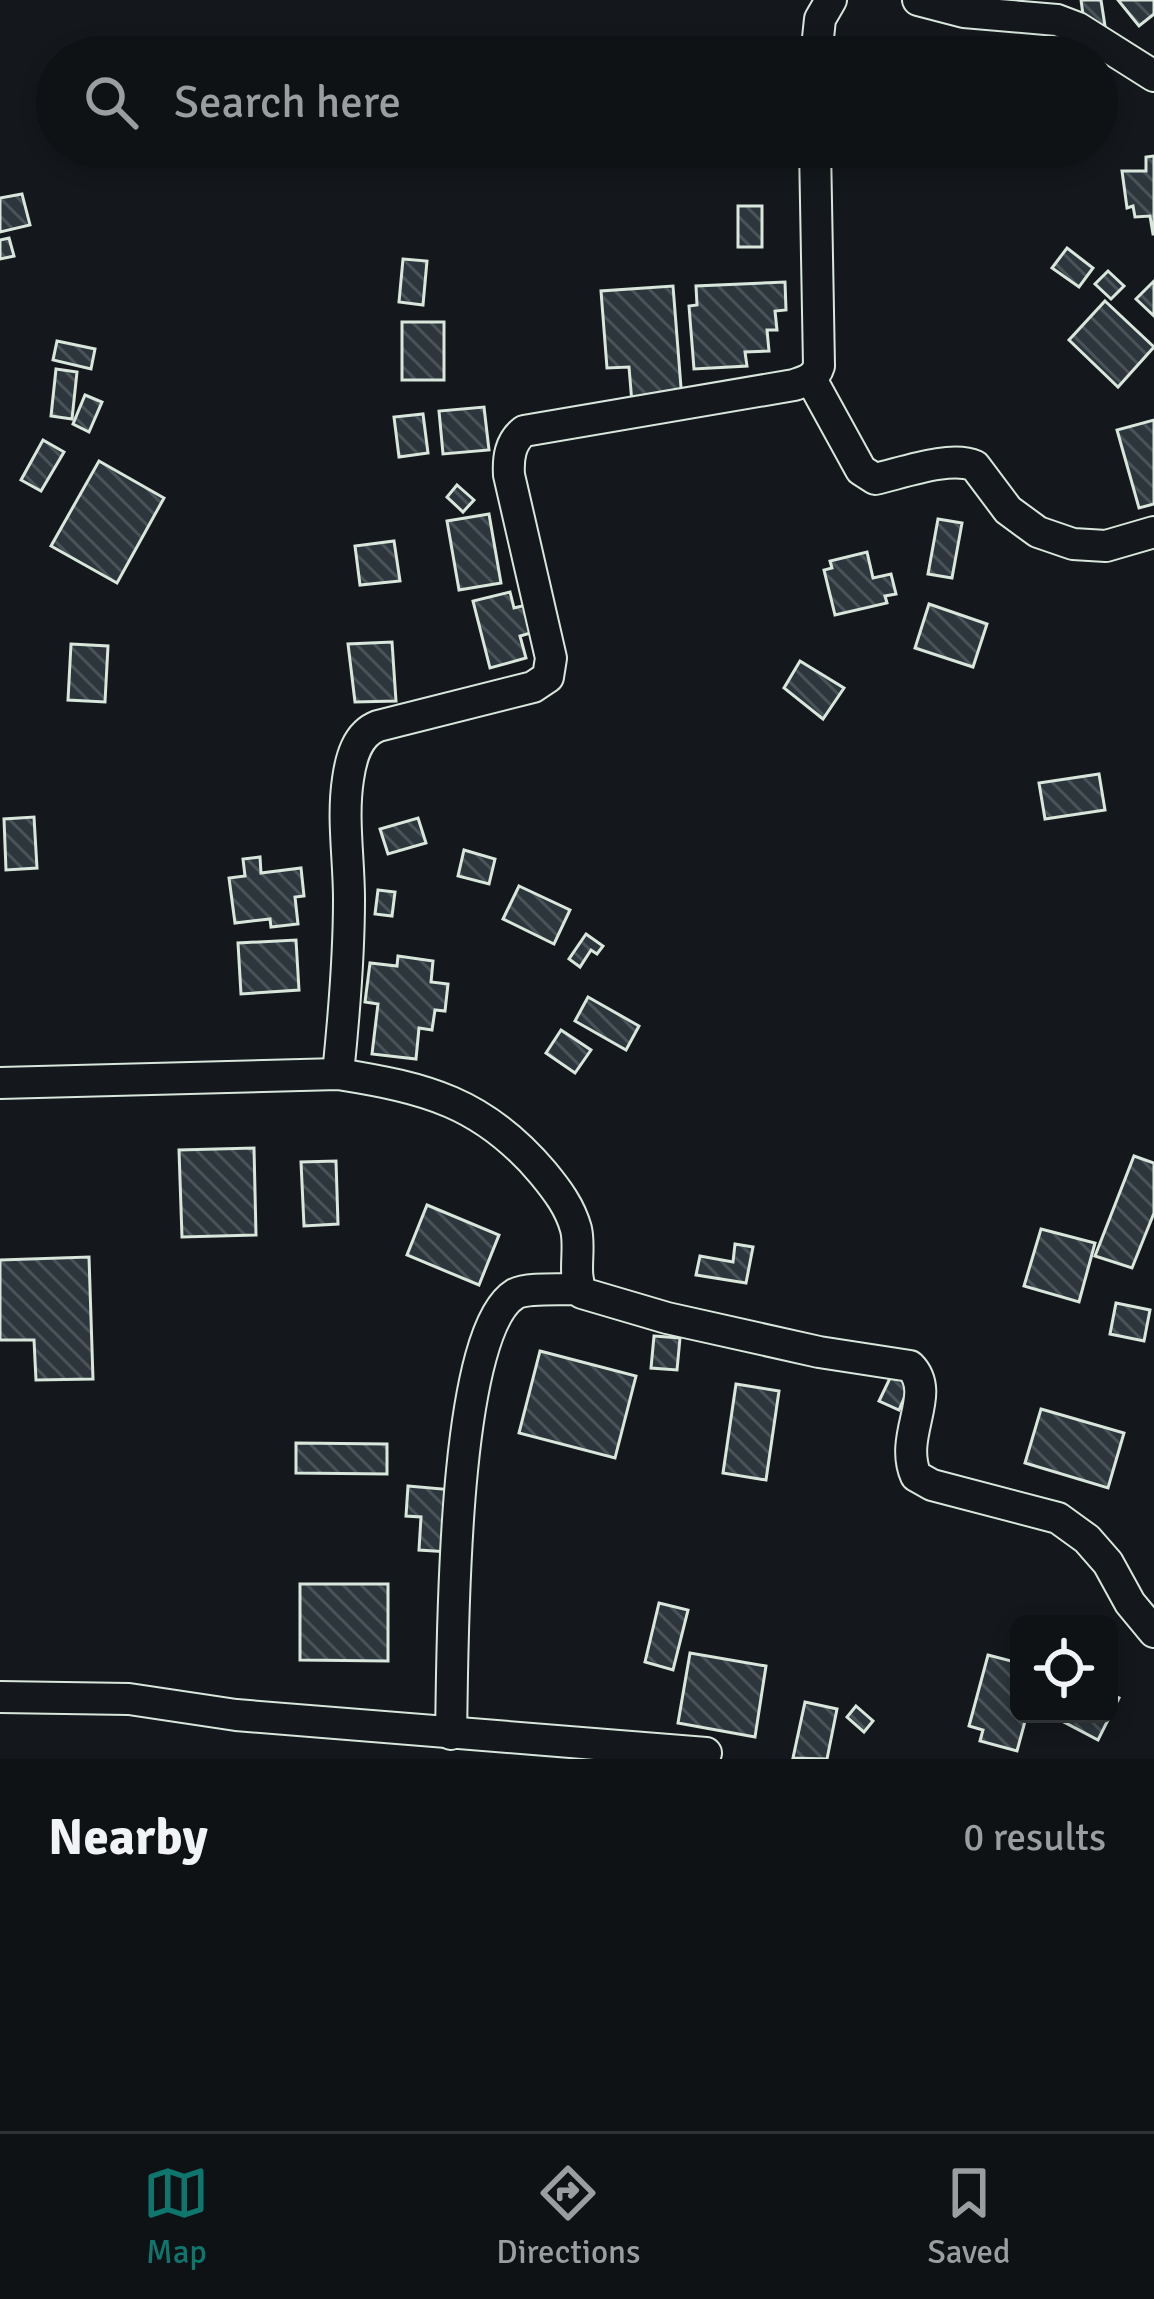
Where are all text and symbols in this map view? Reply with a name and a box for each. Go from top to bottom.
search box [36,36,1118,168]
icon: search [78,69,144,135]
text: Search here [174,75,401,130]
map controls [1010,1615,1118,1723]
button: locate [1010,1615,1118,1723]
text: Nearby [48,1806,208,1869]
text: 0 results [963,1813,1106,1861]
tab: Map [143,2160,209,2273]
tab: Directions [496,2160,641,2273]
tab: Saved [927,2160,1011,2273]

